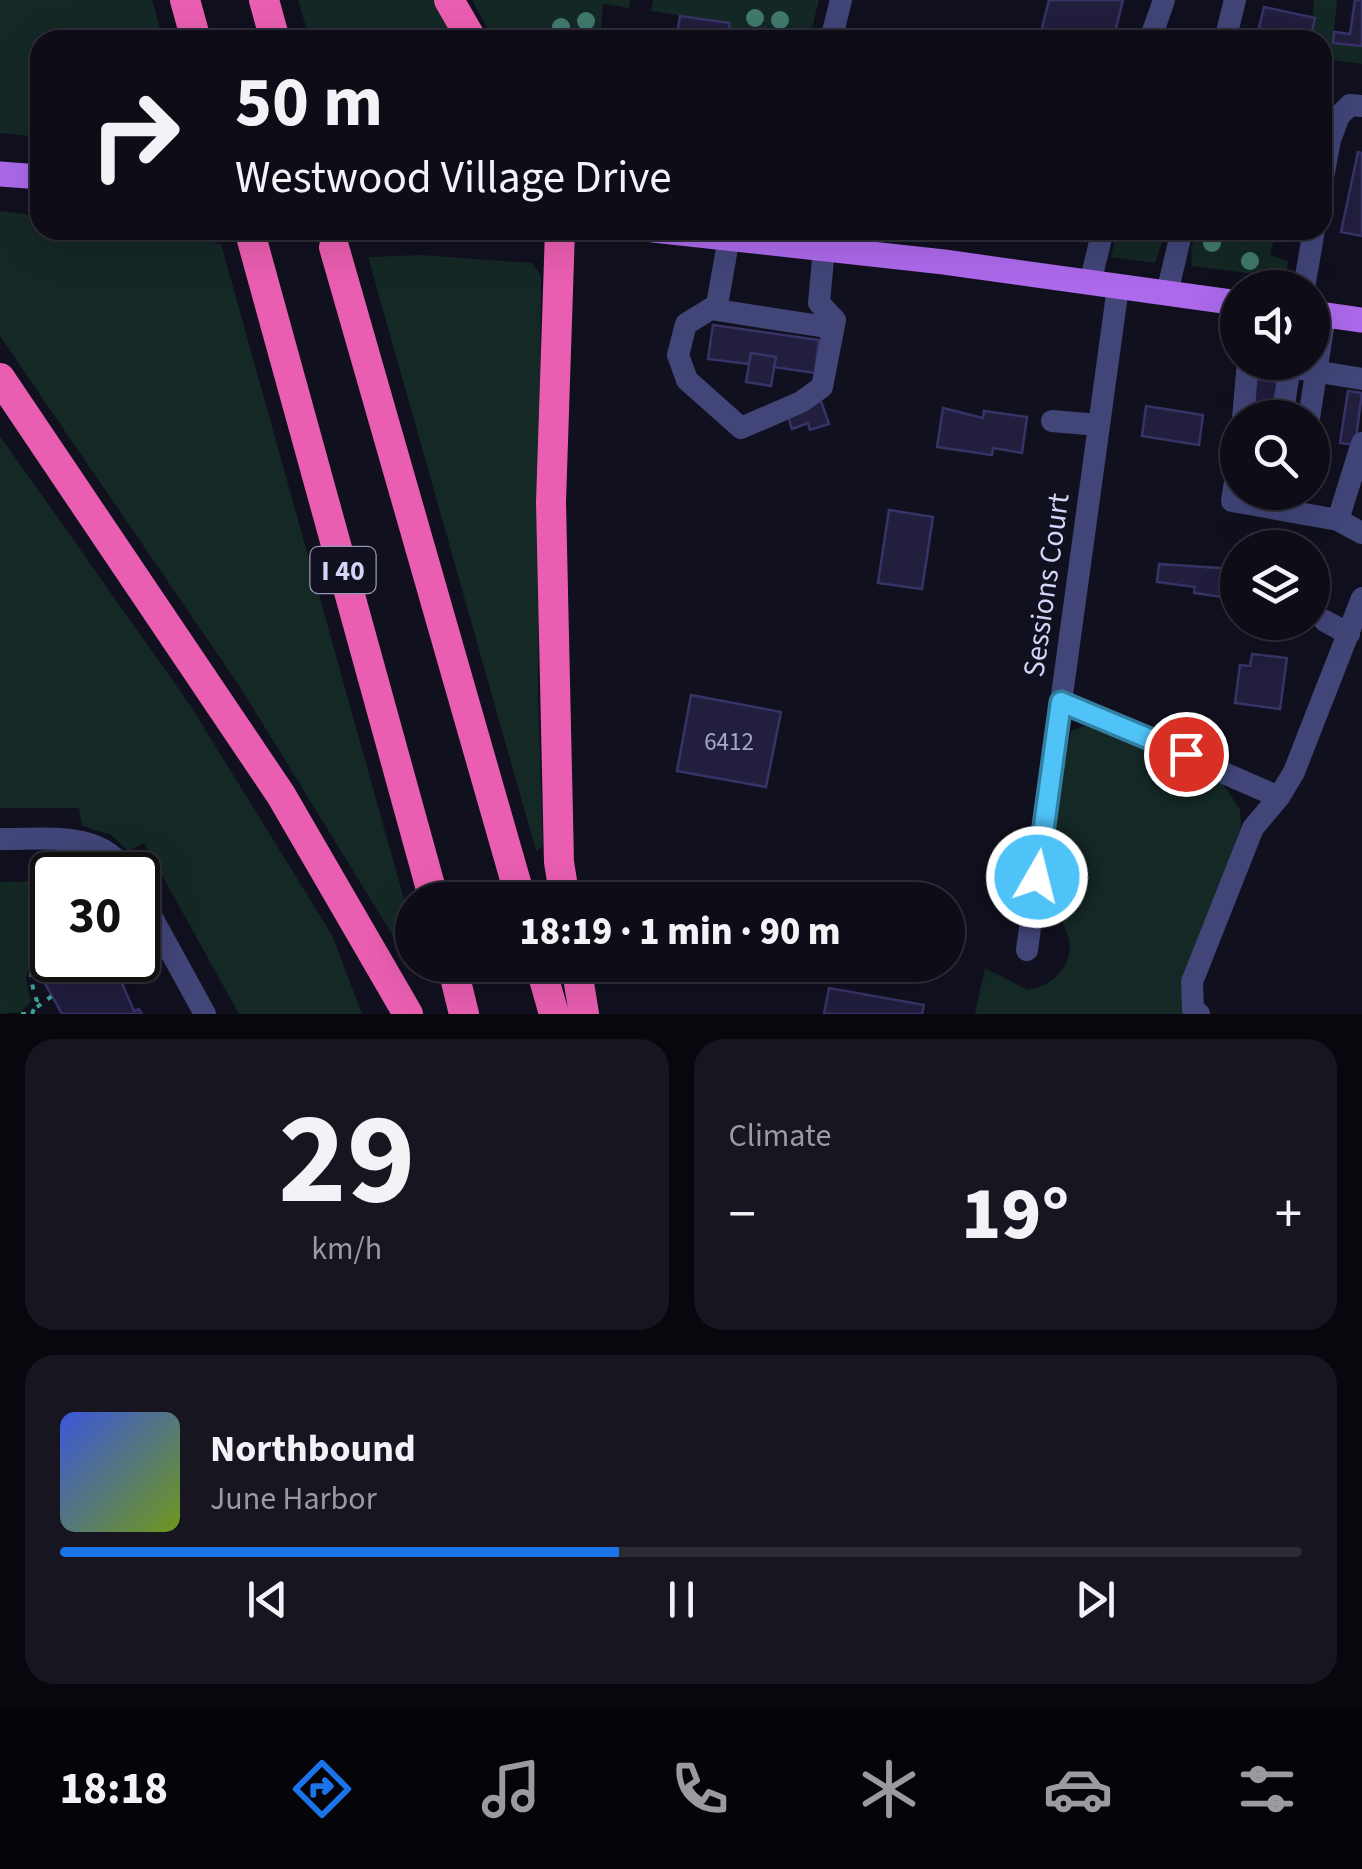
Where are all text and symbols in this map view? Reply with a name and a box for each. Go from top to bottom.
text: 50 m [235,53,383,153]
icon: right [70,70,200,200]
text: Westwood Village Drive [235,146,672,210]
map controls [1220,270,1330,640]
button: sound [1220,270,1330,380]
button: search [1220,400,1330,510]
street label: Sessions Court [1012,491,1081,680]
button: layers [1220,530,1330,640]
road number: I 40 [310,547,376,593]
pin [1144,712,1229,797]
house number: 6412 [704,724,754,760]
icon: arrive [1159,727,1214,782]
position arrow [985,825,1089,929]
speed limit sign: 30 [30,852,160,982]
text: 18:19 · 1 min · 90 m [519,905,841,959]
text: 29 [278,1068,415,1253]
text: Climate [729,1113,831,1159]
text: 19° [961,1161,1069,1268]
text: − [729,1176,756,1254]
text: + [1275,1176,1302,1254]
text: km/h [311,1226,382,1272]
text: Northbound [210,1422,416,1476]
text: June Harbor [210,1476,377,1522]
icon: previous [240,1572,295,1627]
icon: pause [654,1572,709,1627]
icon: next [1068,1572,1123,1627]
icon: directions [287,1754,357,1824]
icon: music [476,1754,546,1824]
icon: phone [665,1754,735,1824]
icon: climate [854,1754,924,1824]
icon: car [1043,1754,1113,1824]
icon: filters [1232,1754,1302,1824]
text: 18:18 [60,1757,168,1821]

